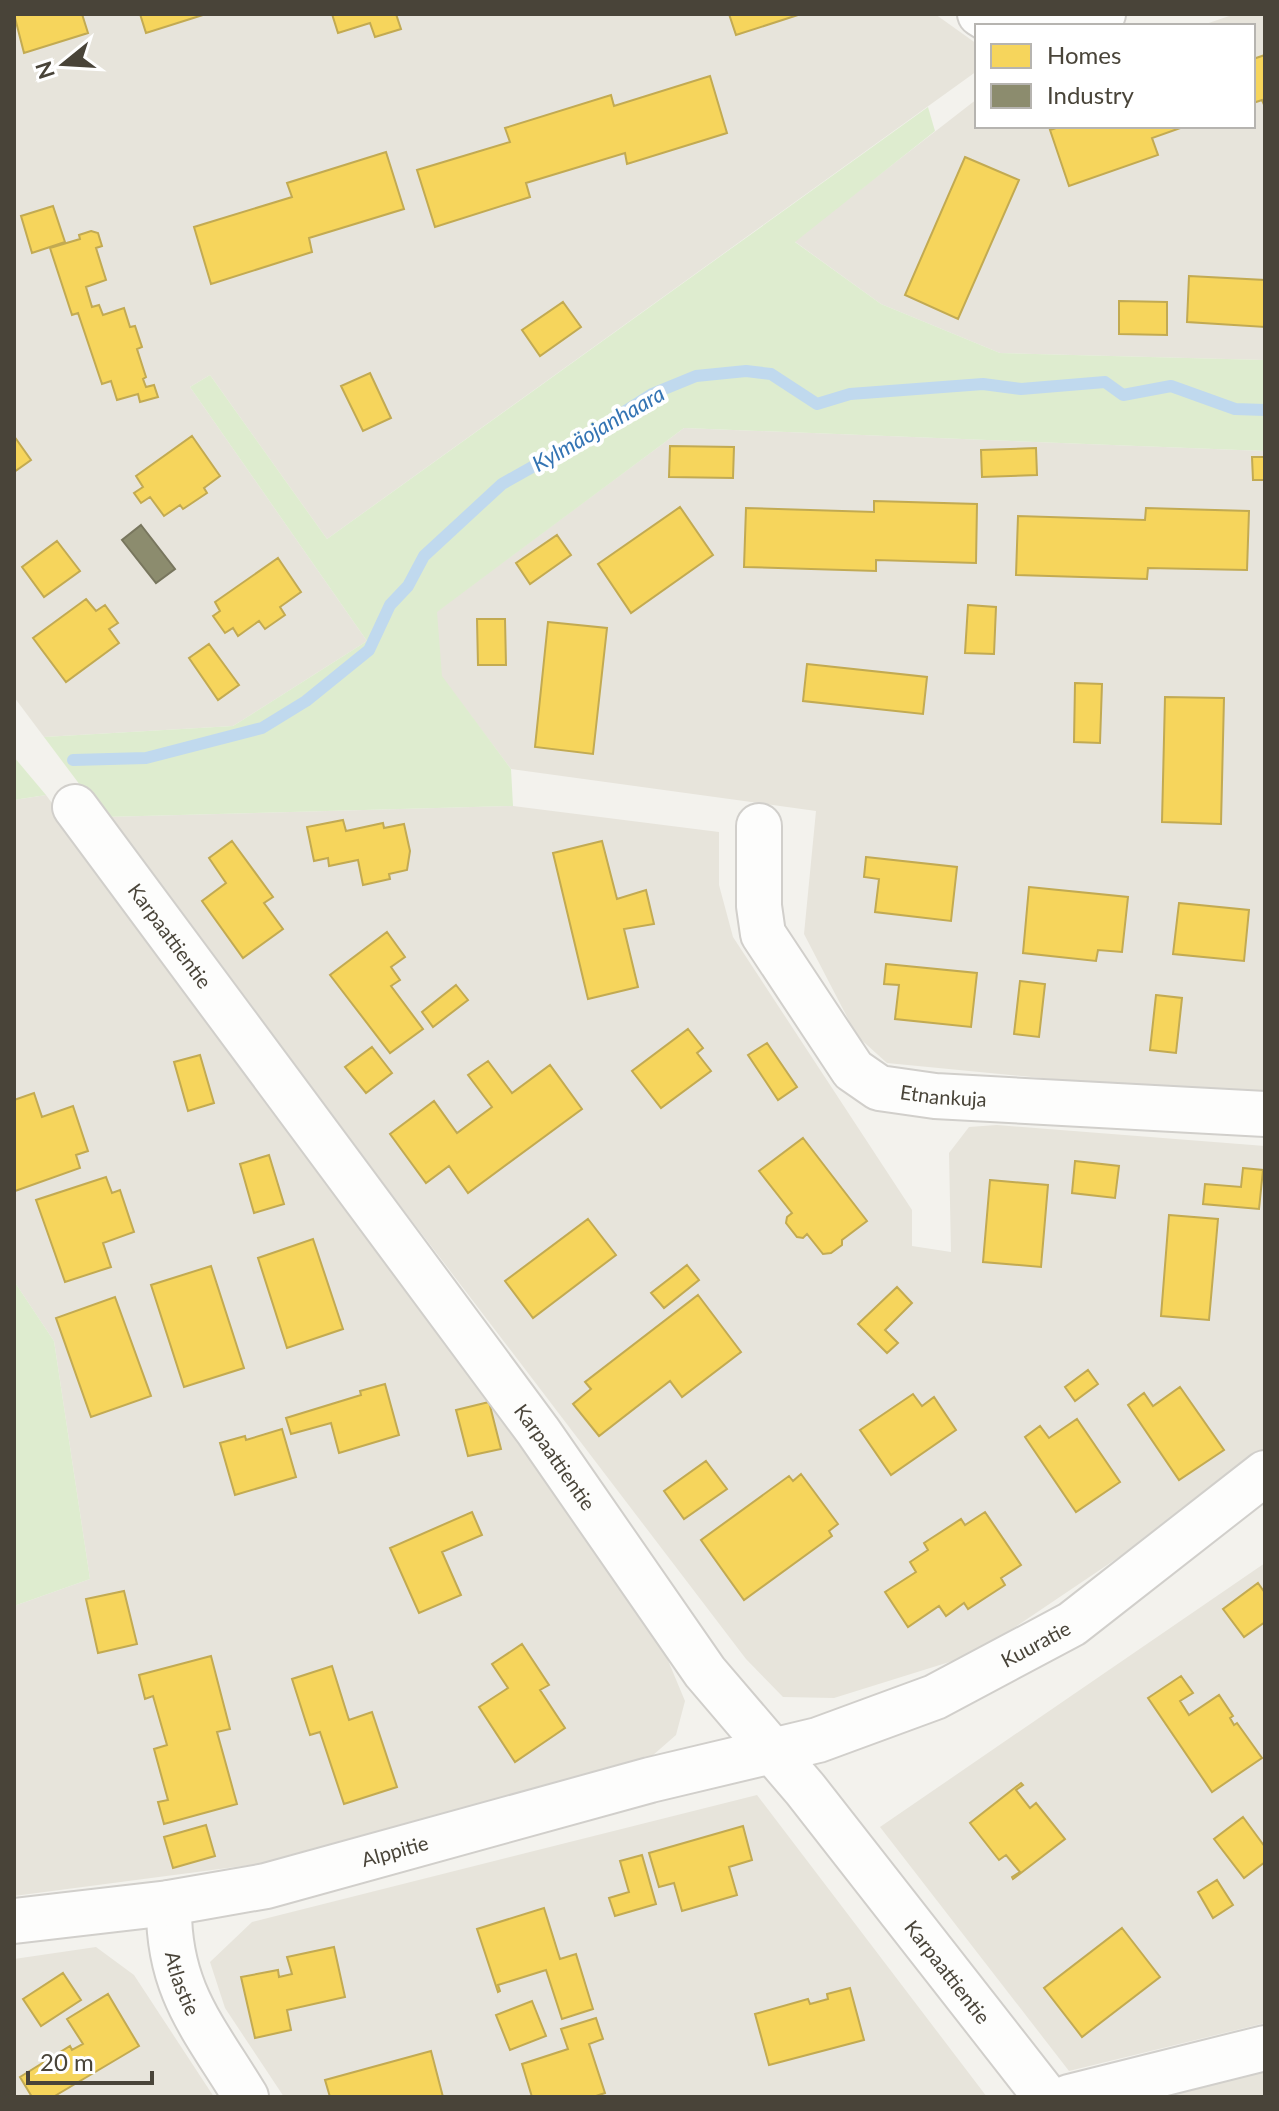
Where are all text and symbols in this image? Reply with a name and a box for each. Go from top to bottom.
north arrow [24,24,104,104]
legend [975,24,1255,128]
text: Homes [1047,40,1121,69]
text: N [29,58,60,83]
text: Industry [1047,80,1134,109]
water label: Kylmäojanhaara [527,379,669,477]
street label: Karpaattientie [124,878,217,993]
street label: Etnankuja [899,1079,987,1111]
street label: Karpaattientie [510,1399,601,1514]
street label: Kuuratie [997,1615,1074,1672]
street label: Alppitie [359,1830,431,1871]
street label: Karpaattientie [900,1915,996,2028]
street label: Atlastie [161,1949,205,2019]
scale bar [28,2035,152,2085]
text: 20 m [40,2047,94,2076]

